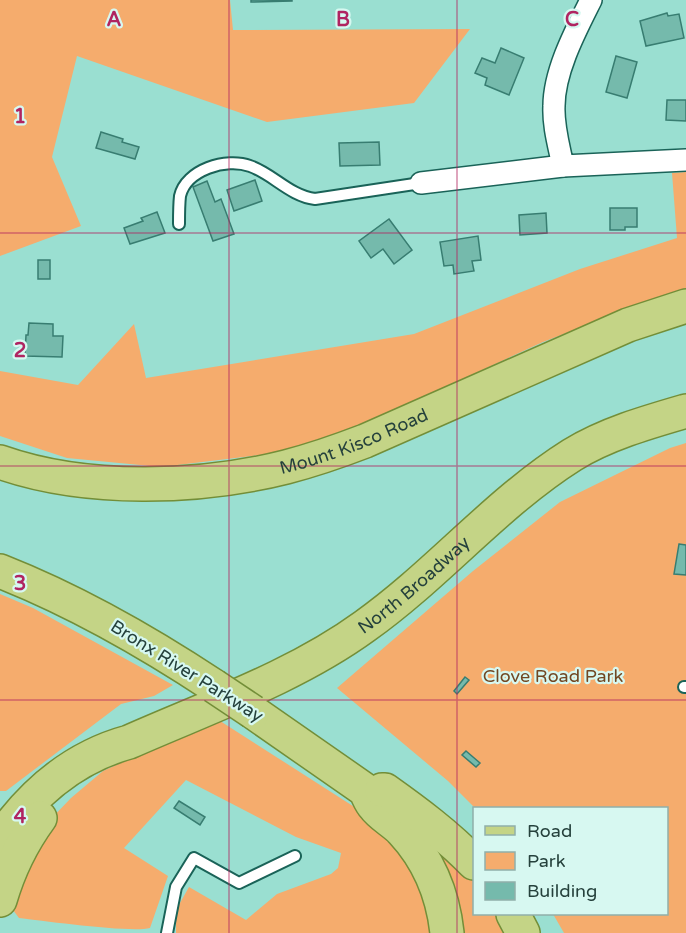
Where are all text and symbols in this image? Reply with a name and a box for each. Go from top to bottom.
text: A [107,8,122,32]
text: B [336,8,350,32]
text: C [565,8,579,32]
text: 1 [14,105,26,129]
text: 2 [14,339,26,363]
street label: Mount Kisco Road [277,404,431,479]
street label: North Broadway [354,531,474,639]
text: 3 [14,572,26,596]
street label: Bronx River Parkway [107,615,268,727]
park label: Clove Road Park [483,665,623,687]
text: 4 [14,805,27,829]
legend [473,807,668,915]
text: Road [527,820,572,842]
text: Park [527,850,566,872]
text: Building [527,880,597,902]

